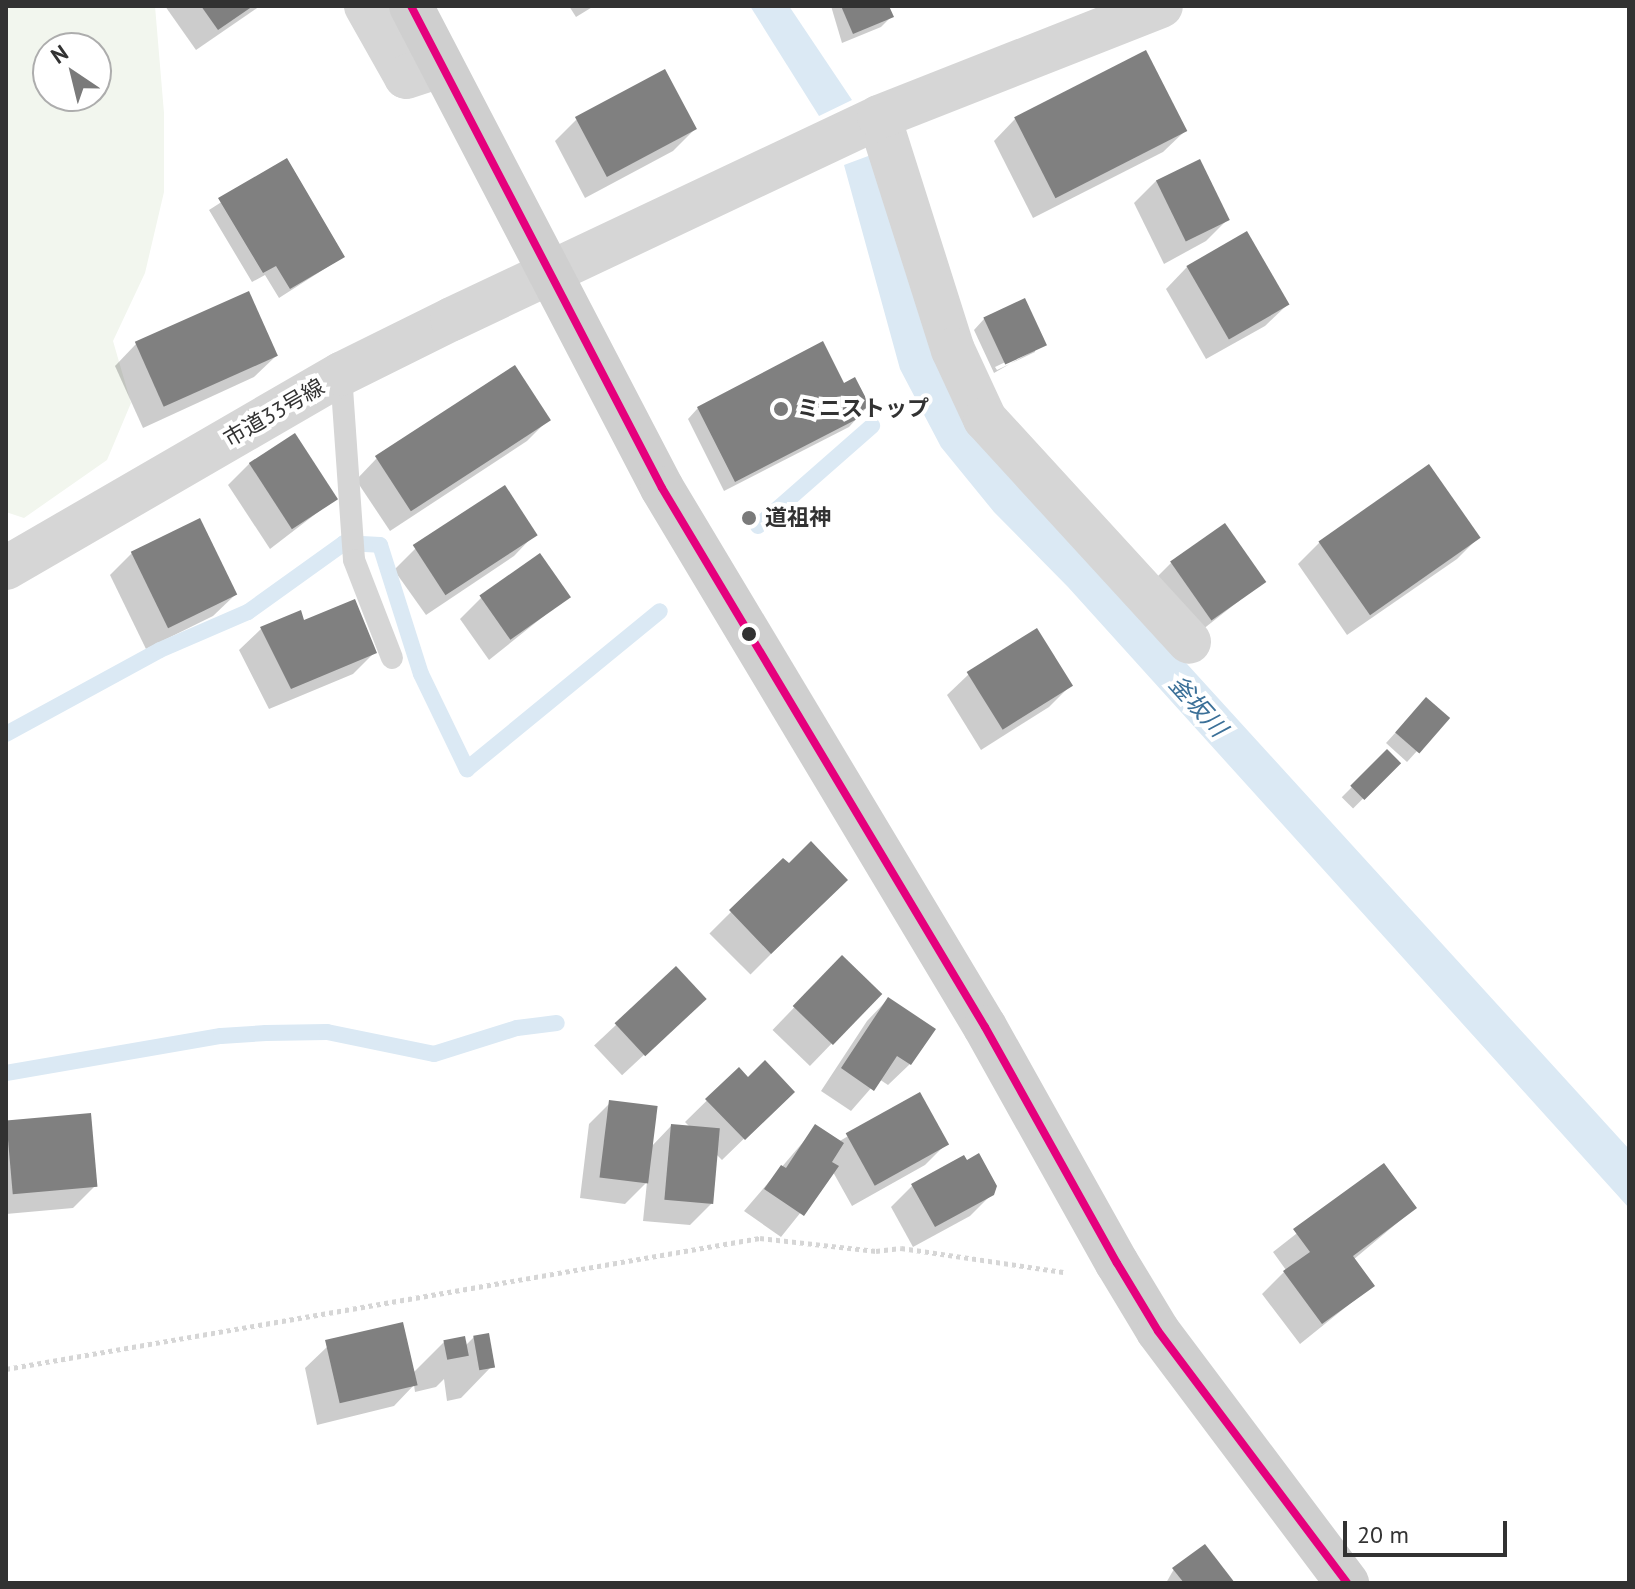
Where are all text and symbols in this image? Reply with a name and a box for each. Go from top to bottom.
north arrow [32,32,112,112]
text: N [45,38,73,70]
street label: 市道33号線 [219,374,329,452]
place label: ミニストップ [797,396,929,422]
marker: ミニストップ [772,400,790,418]
place label: 道祖神 [765,505,831,531]
marker: 道祖神 [740,509,758,527]
unlabelled marker [741,626,757,642]
water label: 釜坂川 [1163,670,1233,742]
scale bar [1347,1505,1511,1555]
text: 20 m [1357,1519,1409,1550]

